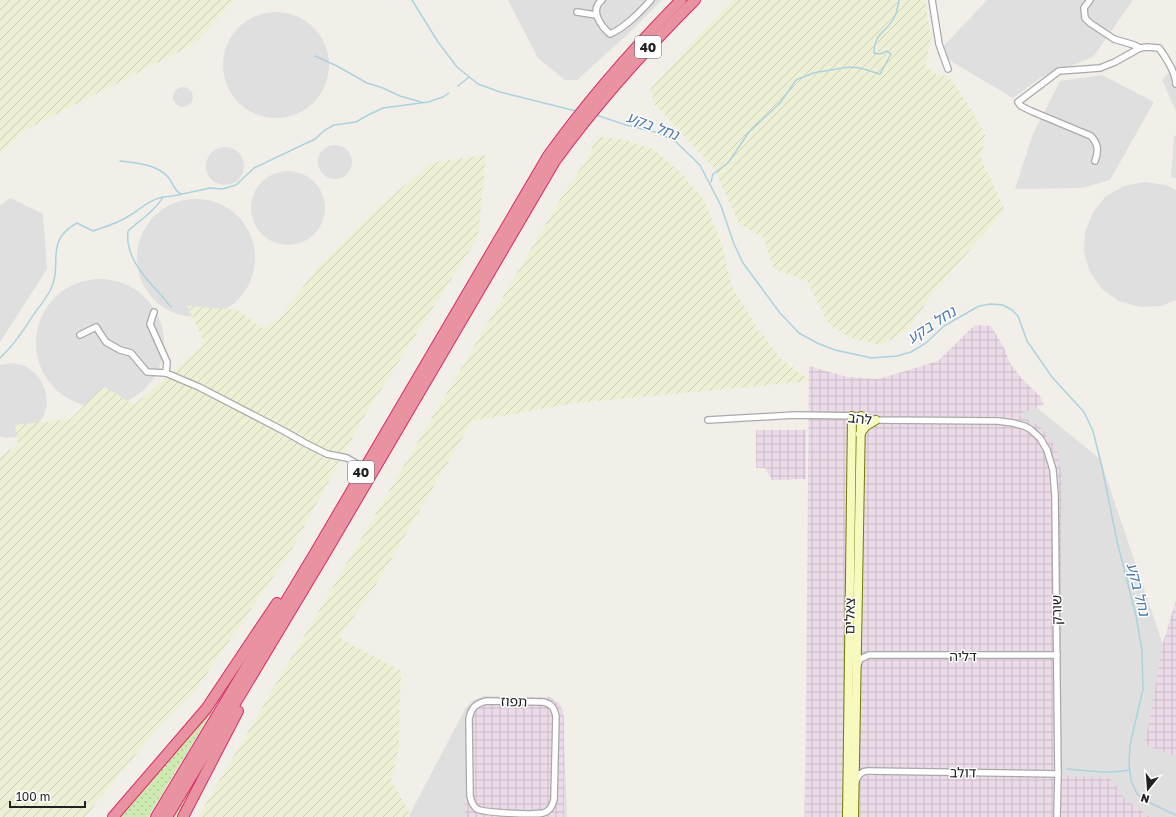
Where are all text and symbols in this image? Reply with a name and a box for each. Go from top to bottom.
road number: 40 [635,36,661,58]
water label: נחל בקע [625,107,683,144]
water label: נחל בקע [903,301,960,346]
street label: להב [847,408,873,428]
road number: 40 [348,461,374,483]
water label: נחל בקע [1124,561,1155,619]
street label: שורק [1047,595,1065,625]
street label: צאלים [840,597,858,635]
street label: דליה [949,647,977,664]
street label: תפוז [500,692,528,710]
street label: דולב [950,763,977,781]
north arrow [1128,769,1168,809]
scale bar [10,783,85,809]
text: 100 m [16,789,50,804]
text: N [1139,792,1151,806]

